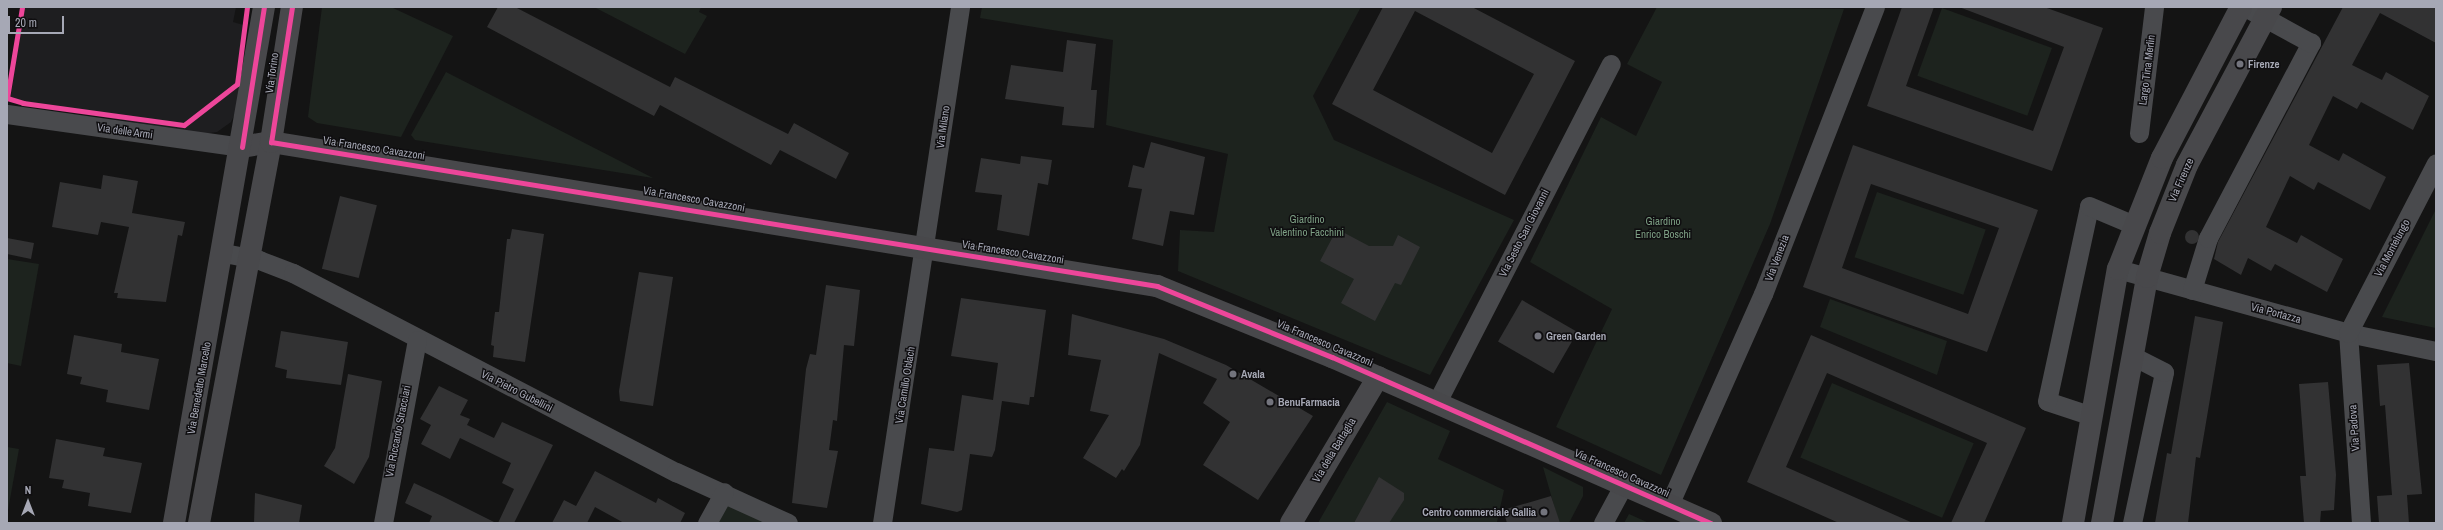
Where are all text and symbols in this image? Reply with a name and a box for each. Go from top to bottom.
scale bar [10,8,66,34]
text: 20 m [15,15,37,31]
street label: Largo Tina Merlin [2136,34,2158,106]
street label: Via Torino [263,52,281,94]
place label: Firenze [2248,57,2280,71]
marker: Firenze [2235,59,2245,69]
street label: Via Milano [933,105,953,149]
street label: Via delle Armi [96,121,154,141]
street label: Via Francesco Cavazzoni [322,133,426,163]
street label: Via Firenze [2166,156,2196,204]
street label: Via Francesco Cavazzoni [642,184,746,214]
street label: Via Sesto San Giovanni [1496,187,1552,279]
park label: Giardino Valentino Facchini [1270,213,1344,239]
park label: Giardino Enrico Boschi [1635,215,1691,241]
street label: Via Montelungo [2371,217,2413,279]
street label: Via Venezia [1762,233,1792,283]
street label: Via Francesco Cavazzoni [961,237,1065,267]
street label: Via Portazza [2249,300,2303,326]
street label: Via Francesco Cavazzoni [1275,317,1375,369]
place label: Green Garden [1546,329,1606,343]
marker: Green Garden [1533,331,1543,341]
street label: Via Benedetto Marcello [184,341,214,435]
street label: Via Camillo Oblach [892,346,918,424]
street label: Via Pietro Gubellini [479,367,555,415]
place label: Avala [1241,367,1265,381]
marker: Avala [1228,369,1238,379]
street label: Via Riccardo Stracciari [383,384,413,478]
place label: BenuFarmacia [1278,395,1340,409]
marker: BenuFarmacia [1265,397,1275,407]
street label: Via Padova [2346,404,2362,452]
street label: Via della Battaglia [1310,415,1358,485]
street label: Via Francesco Cavazzoni [1572,446,1672,500]
north arrow [8,482,48,522]
text: N [25,483,31,497]
place label: Centro commerciale Gallia [1422,505,1536,519]
marker: Centro commerciale Gallia [1539,507,1549,517]

